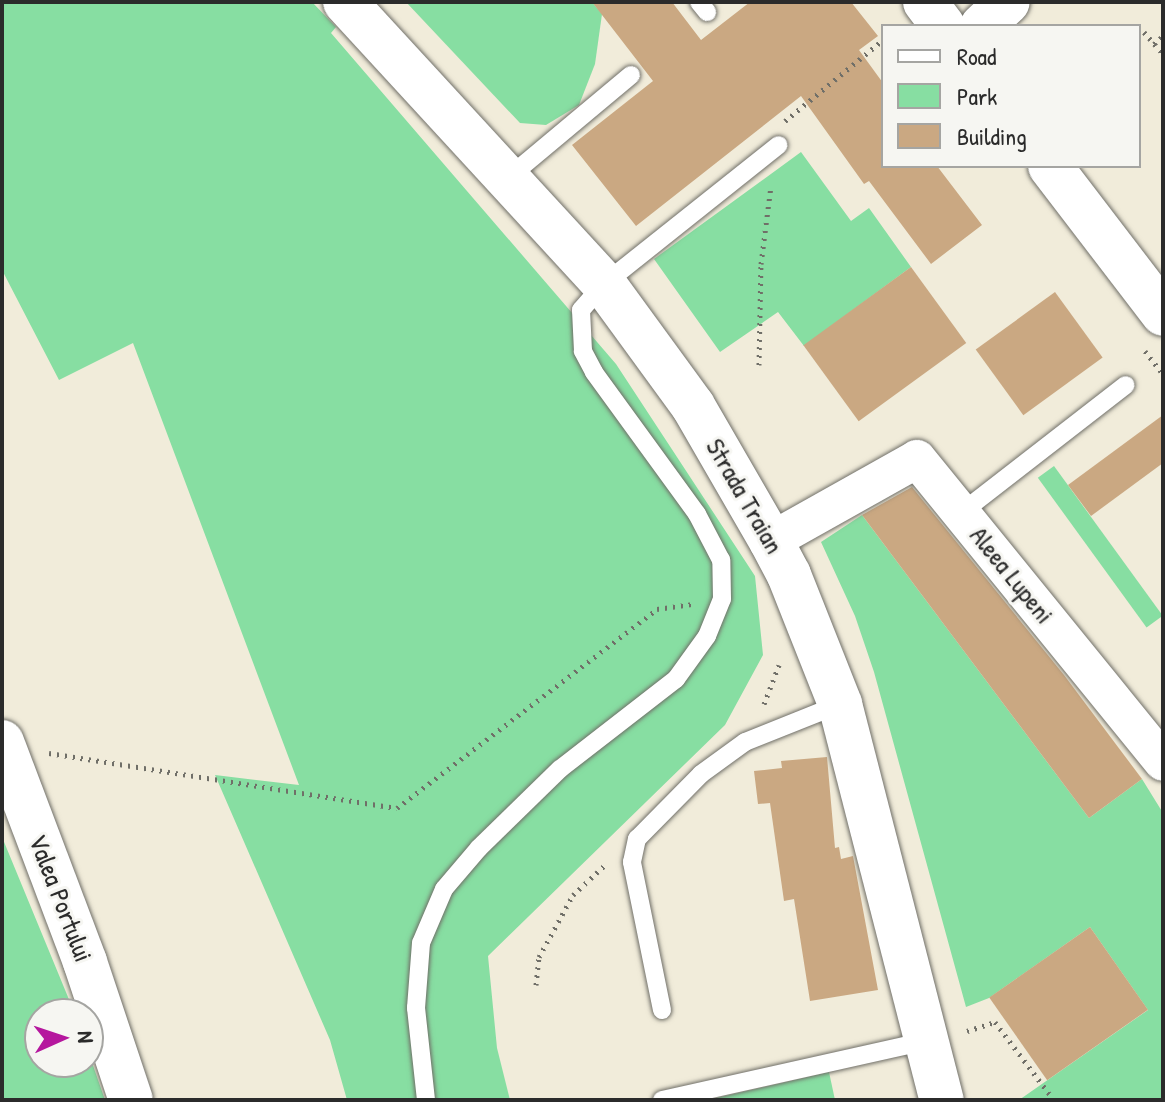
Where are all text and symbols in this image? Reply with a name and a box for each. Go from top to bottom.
legend [881,24,1141,168]
text: Road [957,40,996,72]
text: Park [957,80,997,112]
text: Building [957,120,1027,152]
street label: Strada Traian [700,433,790,559]
street label: Aleea Lupeni [964,520,1060,630]
street label: Valea Portului [22,830,100,966]
north arrow [24,998,104,1078]
text: N [71,1030,101,1043]

